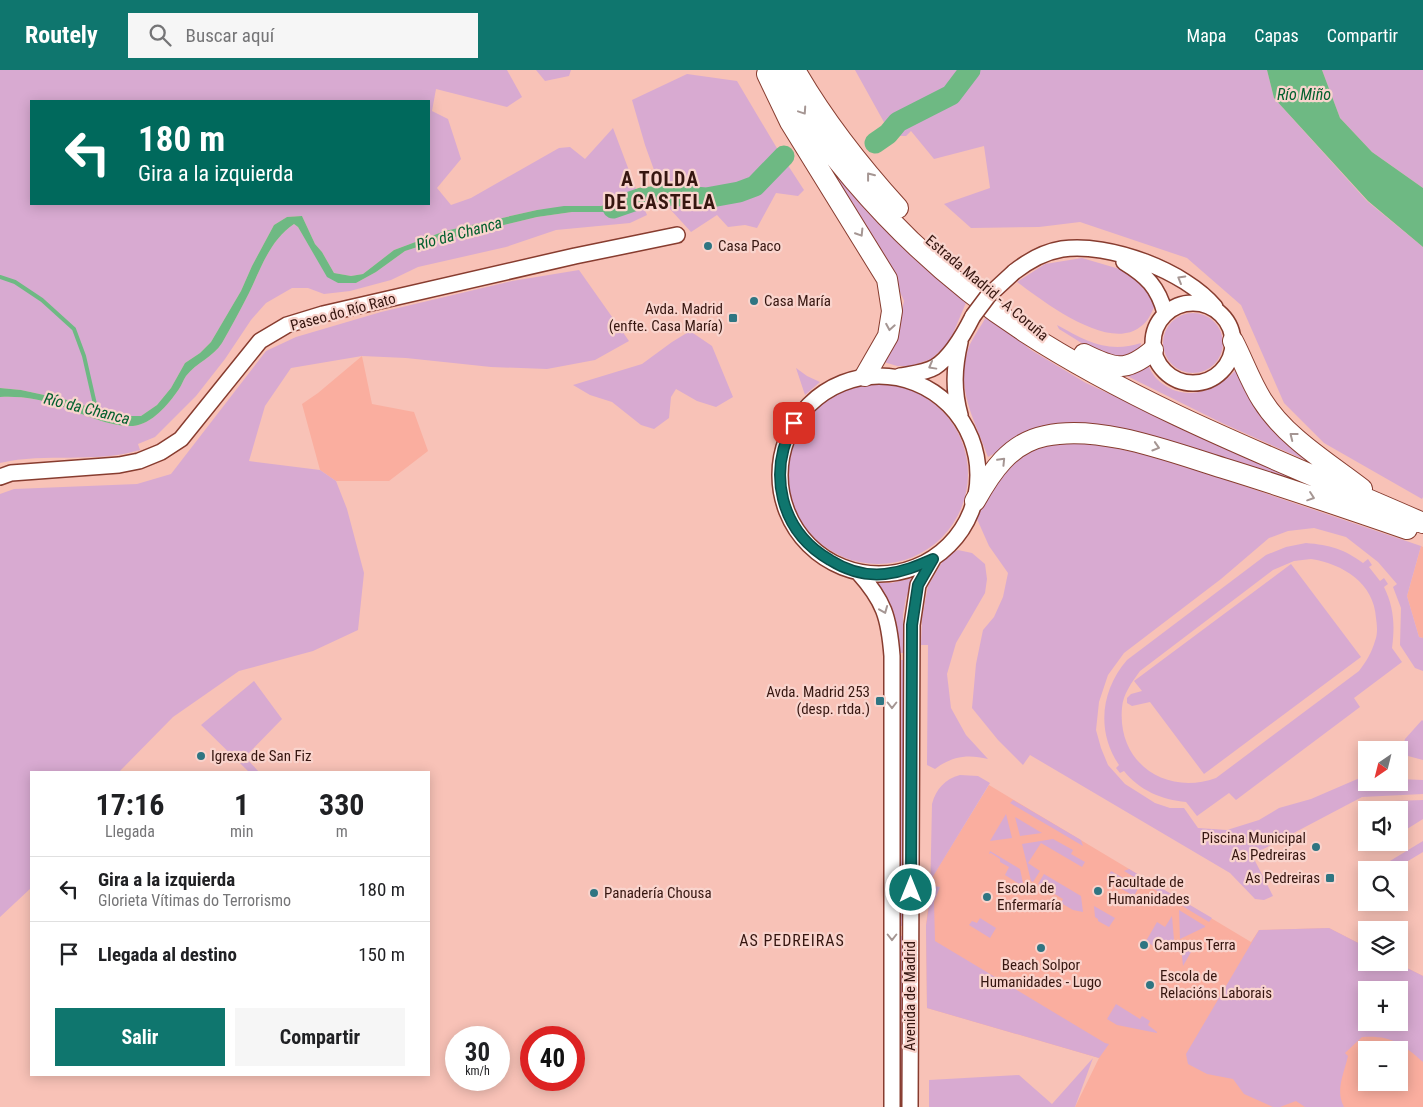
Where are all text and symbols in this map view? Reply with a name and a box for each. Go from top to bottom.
search box [128,13,478,58]
text: Routely [25,21,98,49]
icon: search [146,21,174,49]
text: Buscar aquí [186,24,274,47]
text: Mapa [1187,25,1226,46]
text: Capas [1254,25,1299,46]
text: Compartir [1327,25,1398,46]
water label: Río Miño [1277,85,1331,104]
one-way arrow [797,106,807,115]
text: 180 m [138,119,225,160]
icon: left [55,120,120,185]
text: Gira a la izquierda [138,161,294,186]
district label: A TOLDA DE CASTELA [604,167,716,214]
one-way arrow [867,172,876,181]
water label: Río da Chanca [414,213,504,254]
one-way arrow [853,227,863,236]
street label: Estrada Madrid - A Coruña [922,231,1052,345]
place label: Casa Paco [718,237,781,255]
marker: Casa Paco [702,240,714,252]
one-way arrow [1178,275,1187,285]
street label: Paseo do Río Rato [288,289,398,335]
place label: Casa María [764,292,831,310]
marker: Casa María [748,295,760,307]
place label: Avda. Madrid (enfte. Casa María) [609,300,723,335]
marker: Avda. Madrid (enfte. Casa María) [727,312,739,324]
one-way arrow [885,323,895,331]
one-way arrow [929,360,938,370]
water label: Río da Chanca [42,389,132,428]
pin [773,402,815,444]
icon: arrive [780,409,808,437]
one-way arrow [1290,433,1299,441]
one-way arrow [1151,441,1159,451]
one-way arrow [996,458,1005,467]
one-way arrow [1306,491,1314,501]
one-way arrow [878,605,888,614]
place label: Avda. Madrid 253 (desp. rtda.) [766,683,870,718]
marker: Avda. Madrid 253 (desp. rtda.) [874,695,886,707]
one-way arrow [887,702,897,709]
north arrow [1358,741,1408,791]
map controls [1358,741,1408,1091]
place label: Igrexa de San Fiz [211,747,312,765]
marker: Igrexa de San Fiz [195,750,207,762]
text: 17:16 [96,787,164,822]
text: 1 [234,787,249,822]
text: 330 [319,787,364,822]
button: sound [1358,801,1408,851]
text: Llegada [105,822,155,841]
text: min [230,822,253,841]
text: m [336,822,348,841]
place label: Piscina Municipal As Pedreiras [1201,829,1306,864]
marker: Piscina Municipal As Pedreiras [1310,841,1322,853]
button: search [1358,861,1408,911]
position arrow [884,863,936,915]
text: Gira a la izquierda [98,868,235,891]
place label: As Pedreiras [1245,869,1320,887]
marker: As Pedreiras [1324,872,1336,884]
place label: Facultade de Humanidades [1108,873,1190,908]
icon: left [55,875,83,903]
text: 180 m [358,878,405,901]
place label: Escola de Enfermaría [997,879,1062,914]
place label: Panadería Chousa [604,884,712,902]
marker: Facultade de Humanidades [1092,885,1104,897]
marker: Panadería Chousa [588,887,600,899]
text: Glorieta Vítimas do Terrorismo [98,891,291,910]
marker: Escola de Enfermaría [981,891,993,903]
button: layers [1358,921,1408,971]
district label: AS PEDREIRAS [739,931,845,950]
one-way arrow [887,934,897,942]
place label: Campus Terra [1154,936,1236,954]
marker: Campus Terra [1138,939,1150,951]
icon: arrive [55,940,83,968]
street label: Avenida de Madrid [901,941,919,1051]
marker: Beach Solpor Humanidades - Lugo [1035,942,1047,954]
text: Llegada al destino [98,943,237,966]
text: 150 m [358,943,405,966]
place label: Beach Solpor Humanidades - Lugo [980,956,1102,991]
place label: Escola de Relacións Laborais [1160,967,1272,1002]
marker: Escola de Relacións Laborais [1144,979,1156,991]
button: + [1358,981,1408,1031]
button: Salir [55,1008,225,1066]
button: Compartir [235,1008,405,1066]
speed limit sign: 40 [520,1026,585,1091]
text: 30 [465,1038,490,1067]
button: − [1358,1041,1408,1091]
text: km/h [465,1064,490,1078]

